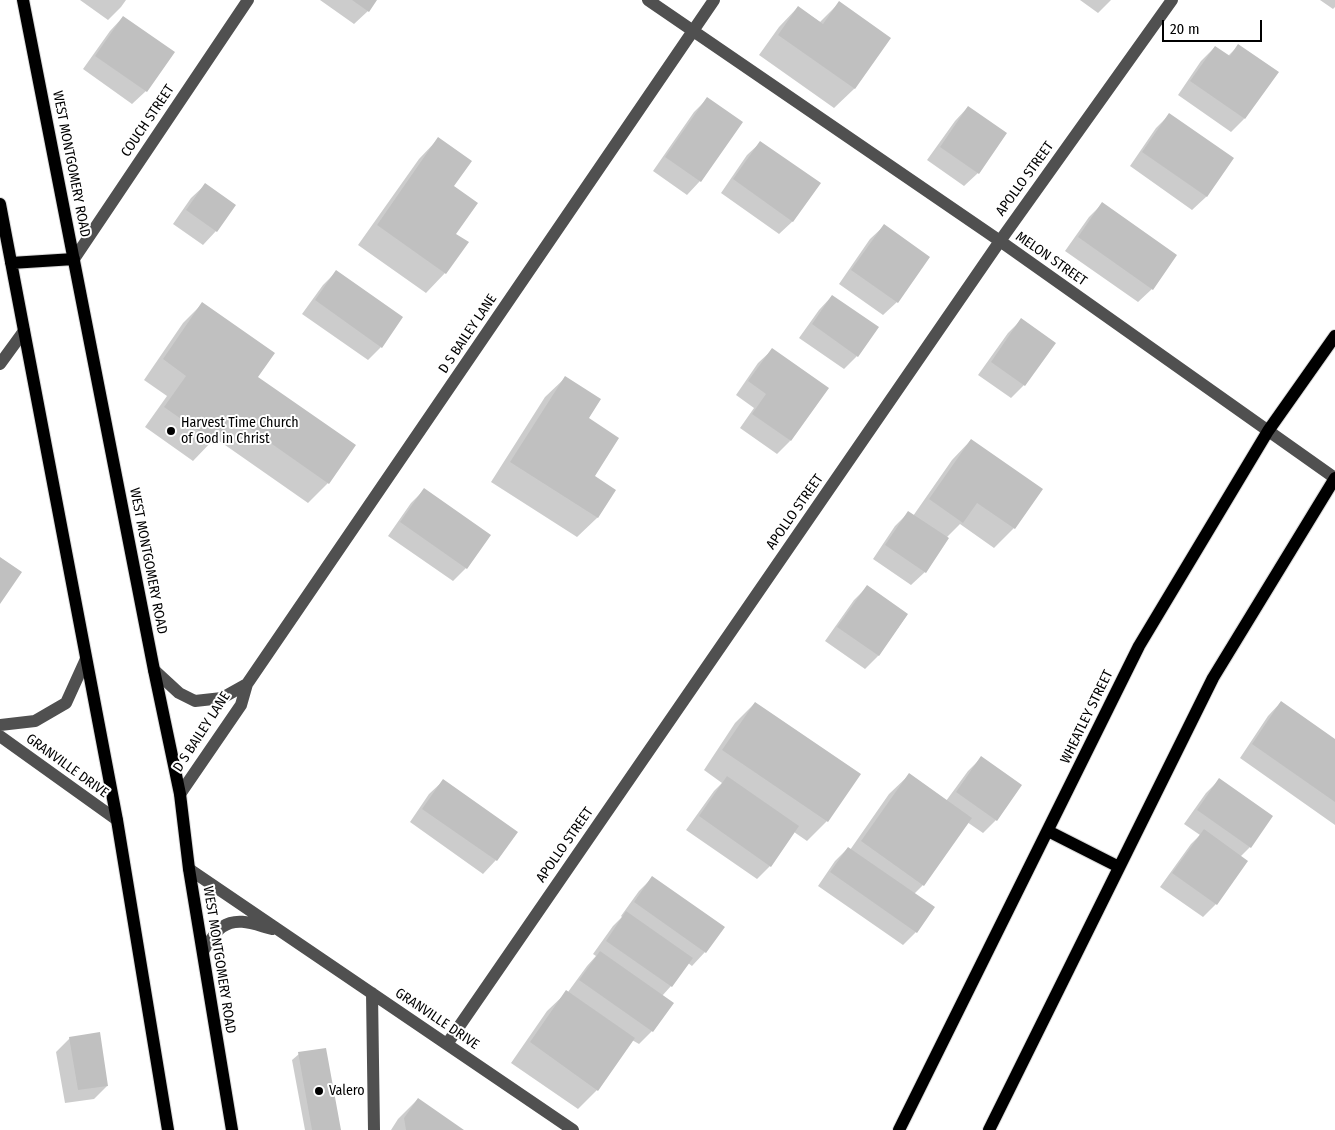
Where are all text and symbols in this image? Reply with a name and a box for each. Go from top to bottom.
scale bar [1165,10,1265,42]
text: 20 m [1170,20,1200,38]
street label: COUCH STREET [118,82,178,160]
street label: WEST MONTGOMERY ROAD [49,89,93,239]
street label: APOLLO STREET [992,139,1058,219]
street label: MELON STREET [1012,228,1090,290]
street label: D S BAILEY LANE [435,291,501,377]
place label: Harvest Time Church of God in Christ [181,415,299,448]
marker: Harvest Time Church of God in Christ [165,425,177,437]
street label: APOLLO STREET [763,471,827,553]
street label: WEST MONTGOMERY ROAD [126,486,170,636]
street label: WHEATLEY STREET [1057,667,1117,767]
street label: D S BAILEY LANE [170,689,234,775]
street label: GRANVILLE DRIVE [23,730,111,802]
street label: APOLLO STREET [533,804,597,886]
street label: WEST MONTGOMERY ROAD [199,885,239,1035]
street label: GRANVILLE DRIVE [392,985,482,1053]
place label: Valero [329,1083,365,1099]
marker: Valero [313,1085,325,1097]

